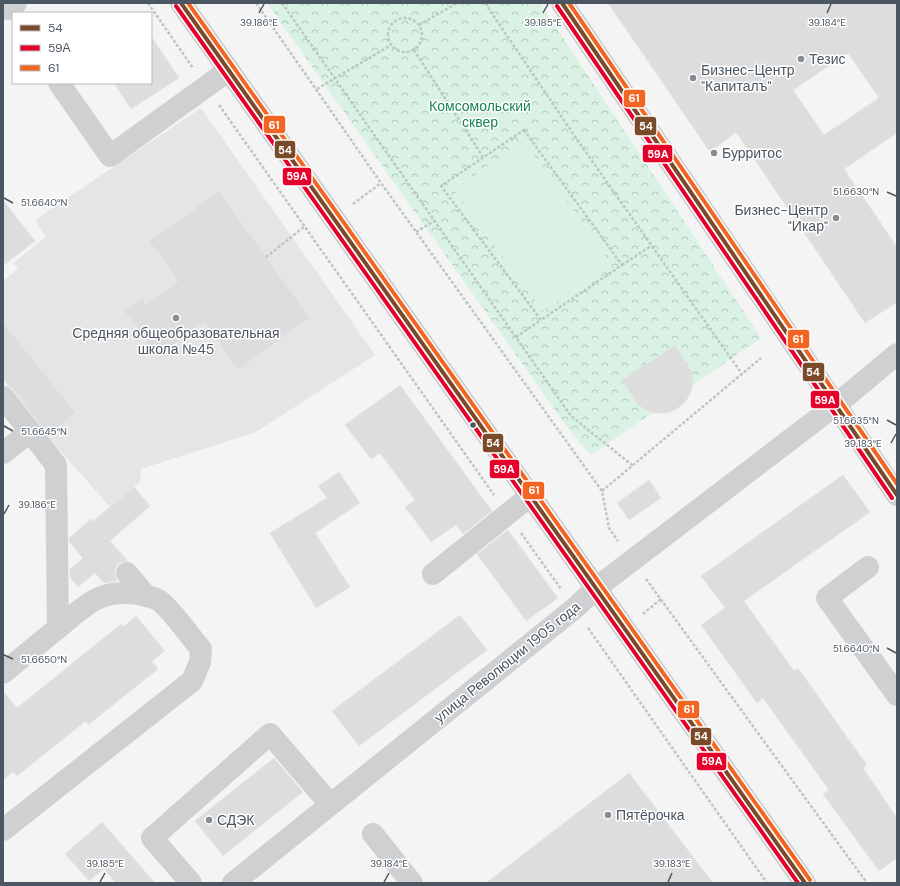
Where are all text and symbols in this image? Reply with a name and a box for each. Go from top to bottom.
legend [12,12,152,84]
text: 39.186°E [240,16,278,29]
text: 39.185°E [524,16,562,29]
text: 39.184°E [808,16,846,29]
text: 54 [48,20,63,36]
text: 59А [48,40,71,56]
place label: Тезис [809,50,845,68]
marker: Тезис [796,54,806,64]
text: 61 [48,60,59,76]
place label: Бизнес-Центр "Капиталъ" [701,61,795,95]
marker: Бизнес-Центр "Капиталъ" [688,73,698,83]
line badge: 61 [623,89,646,108]
text: 61 [629,91,639,105]
park label: Комсомольский сквер [429,97,531,131]
line badge: 61 [263,115,286,134]
line badge: 54 [634,116,657,136]
text: 61 [269,118,279,132]
text: 54 [639,119,653,133]
line badge: 54 [274,140,296,159]
text: 54 [278,143,292,157]
line badge: 59А [642,144,673,163]
place label: Бурритос [722,144,782,162]
text: 59А [647,147,669,161]
marker: Бурритос [709,148,719,158]
line badge: 59А [282,167,312,186]
text: 59А [286,169,308,183]
text: 51.6630°N [833,185,879,198]
text: 51.6640°N [21,196,67,209]
place label: Бизнес-Центр "Икар" [734,201,828,235]
marker: Бизнес-Центр "Икар" [831,213,841,223]
marker: Средняя общеобразовательная школа №45 [171,313,181,323]
place label: Средняя общеобразовательная школа №45 [72,324,280,358]
line badge: 61 [787,329,810,349]
text: 61 [793,332,803,346]
line badge: 54 [802,362,825,382]
text: 54 [806,365,820,379]
line badge: 59А [810,390,840,409]
text: 59А [814,393,836,407]
text: 51.6635°N [833,414,879,427]
unlabelled marker [468,420,478,430]
text: 51.6645°N [21,425,67,438]
line badge: 54 [482,433,504,453]
text: 54 [486,436,500,450]
text: 39.183°E [844,437,882,450]
line badge: 59А [489,459,520,479]
text: 59А [493,462,515,476]
line badge: 61 [522,481,545,500]
text: 61 [529,483,539,497]
text: 39.186°E [18,498,56,511]
street label: улица Революции 1905 года [430,597,584,727]
text: 51.6640°N [833,642,879,655]
text: 51.6650°N [21,653,67,666]
line badge: 61 [677,700,700,719]
text: 61 [684,702,694,716]
line badge: 54 [690,727,712,746]
text: 54 [694,729,708,743]
line badge: 59А [696,752,727,771]
text: 59А [701,754,723,768]
place label: Пятёрочка [616,806,685,824]
marker: Пятёрочка [603,810,613,820]
place label: СДЭК [217,811,255,829]
marker: СДЭК [204,815,214,825]
text: 39.185°E [86,857,124,870]
text: 39.184°E [370,857,408,870]
text: 39.183°E [653,857,691,870]

